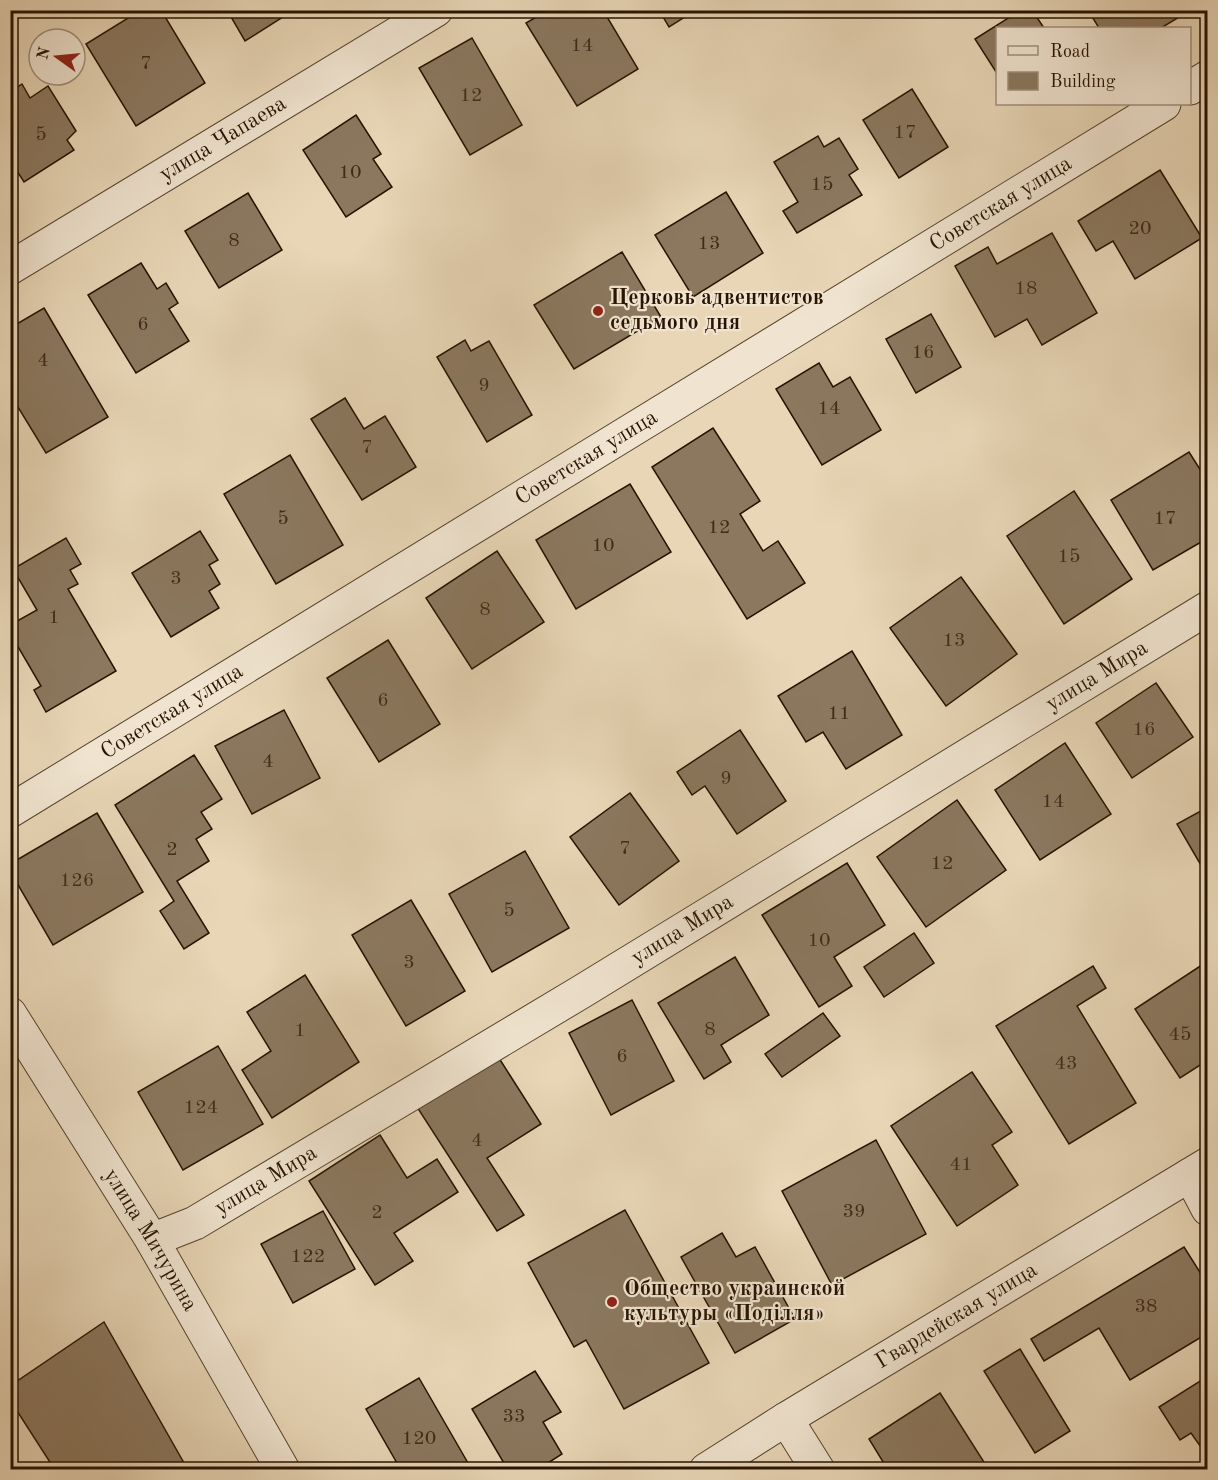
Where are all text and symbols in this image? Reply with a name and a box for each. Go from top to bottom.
north arrow [27,27,87,87]
legend [996,27,1191,105]
house number: 14 [570,36,594,56]
text: Road [1050,43,1090,61]
text: N [35,45,54,62]
house number: 7 [140,54,152,74]
text: Building [1050,73,1116,91]
house number: 12 [459,86,483,106]
street label: улица Чапаева [156,92,290,186]
house number: 17 [893,123,917,143]
house number: 5 [35,125,47,145]
street label: Советская улица [926,152,1076,256]
house number: 10 [338,163,362,183]
house number: 15 [810,175,834,195]
house number: 20 [1128,219,1152,239]
house number: 8 [228,231,240,251]
house number: 13 [697,234,721,254]
house number: 18 [1014,279,1038,299]
place label: Церковь адвентистов седьмого дня [610,287,824,334]
marker: Церковь адвентистов седьмого дня [591,304,605,318]
house number: 6 [137,315,149,335]
house number: 16 [911,343,935,363]
house number: 4 [37,351,49,371]
house number: 9 [478,376,490,396]
house number: 14 [817,399,841,419]
street label: Советская улица [512,406,661,510]
house number: 7 [361,438,373,458]
house number: 5 [277,509,289,529]
house number: 17 [1153,509,1177,529]
house number: 12 [707,518,731,538]
house number: 10 [591,536,615,556]
house number: 15 [1057,547,1081,567]
house number: 3 [170,569,182,589]
house number: 8 [479,600,491,620]
house number: 1 [48,608,60,628]
house number: 13 [942,631,966,651]
street label: улица Мира [1042,637,1152,715]
street label: Советская улица [97,660,247,763]
house number: 6 [377,691,389,711]
house number: 11 [827,704,851,724]
house number: 16 [1132,720,1156,740]
house number: 4 [262,752,274,772]
house number: 9 [720,769,732,789]
house number: 14 [1041,792,1065,812]
house number: 7 [619,839,631,859]
house number: 2 [166,840,178,860]
house number: 12 [930,854,954,874]
house number: 126 [60,871,94,891]
street label: улица Мира [628,890,737,969]
house number: 5 [503,901,515,921]
house number: 10 [807,931,831,951]
house number: 3 [403,953,415,973]
house number: 8 [704,1020,716,1040]
house number: 1 [294,1021,306,1041]
house number: 45 [1168,1025,1192,1045]
house number: 6 [616,1047,628,1067]
house number: 43 [1054,1054,1078,1074]
house number: 124 [184,1098,218,1118]
house number: 4 [471,1131,483,1151]
street label: улица Мира [211,1141,321,1219]
house number: 41 [949,1155,973,1175]
street label: улица Мичурина [99,1165,201,1315]
house number: 39 [842,1202,866,1222]
house number: 2 [371,1203,383,1223]
house number: 122 [291,1247,325,1267]
street label: Гвардейская улица [872,1259,1041,1373]
place label: Общество украинской культуры «Поділля» [624,1278,845,1325]
marker: Общество украинской культуры «Поділля» [605,1295,619,1309]
house number: 38 [1134,1297,1158,1317]
house number: 33 [502,1407,526,1427]
house number: 120 [402,1429,436,1449]

